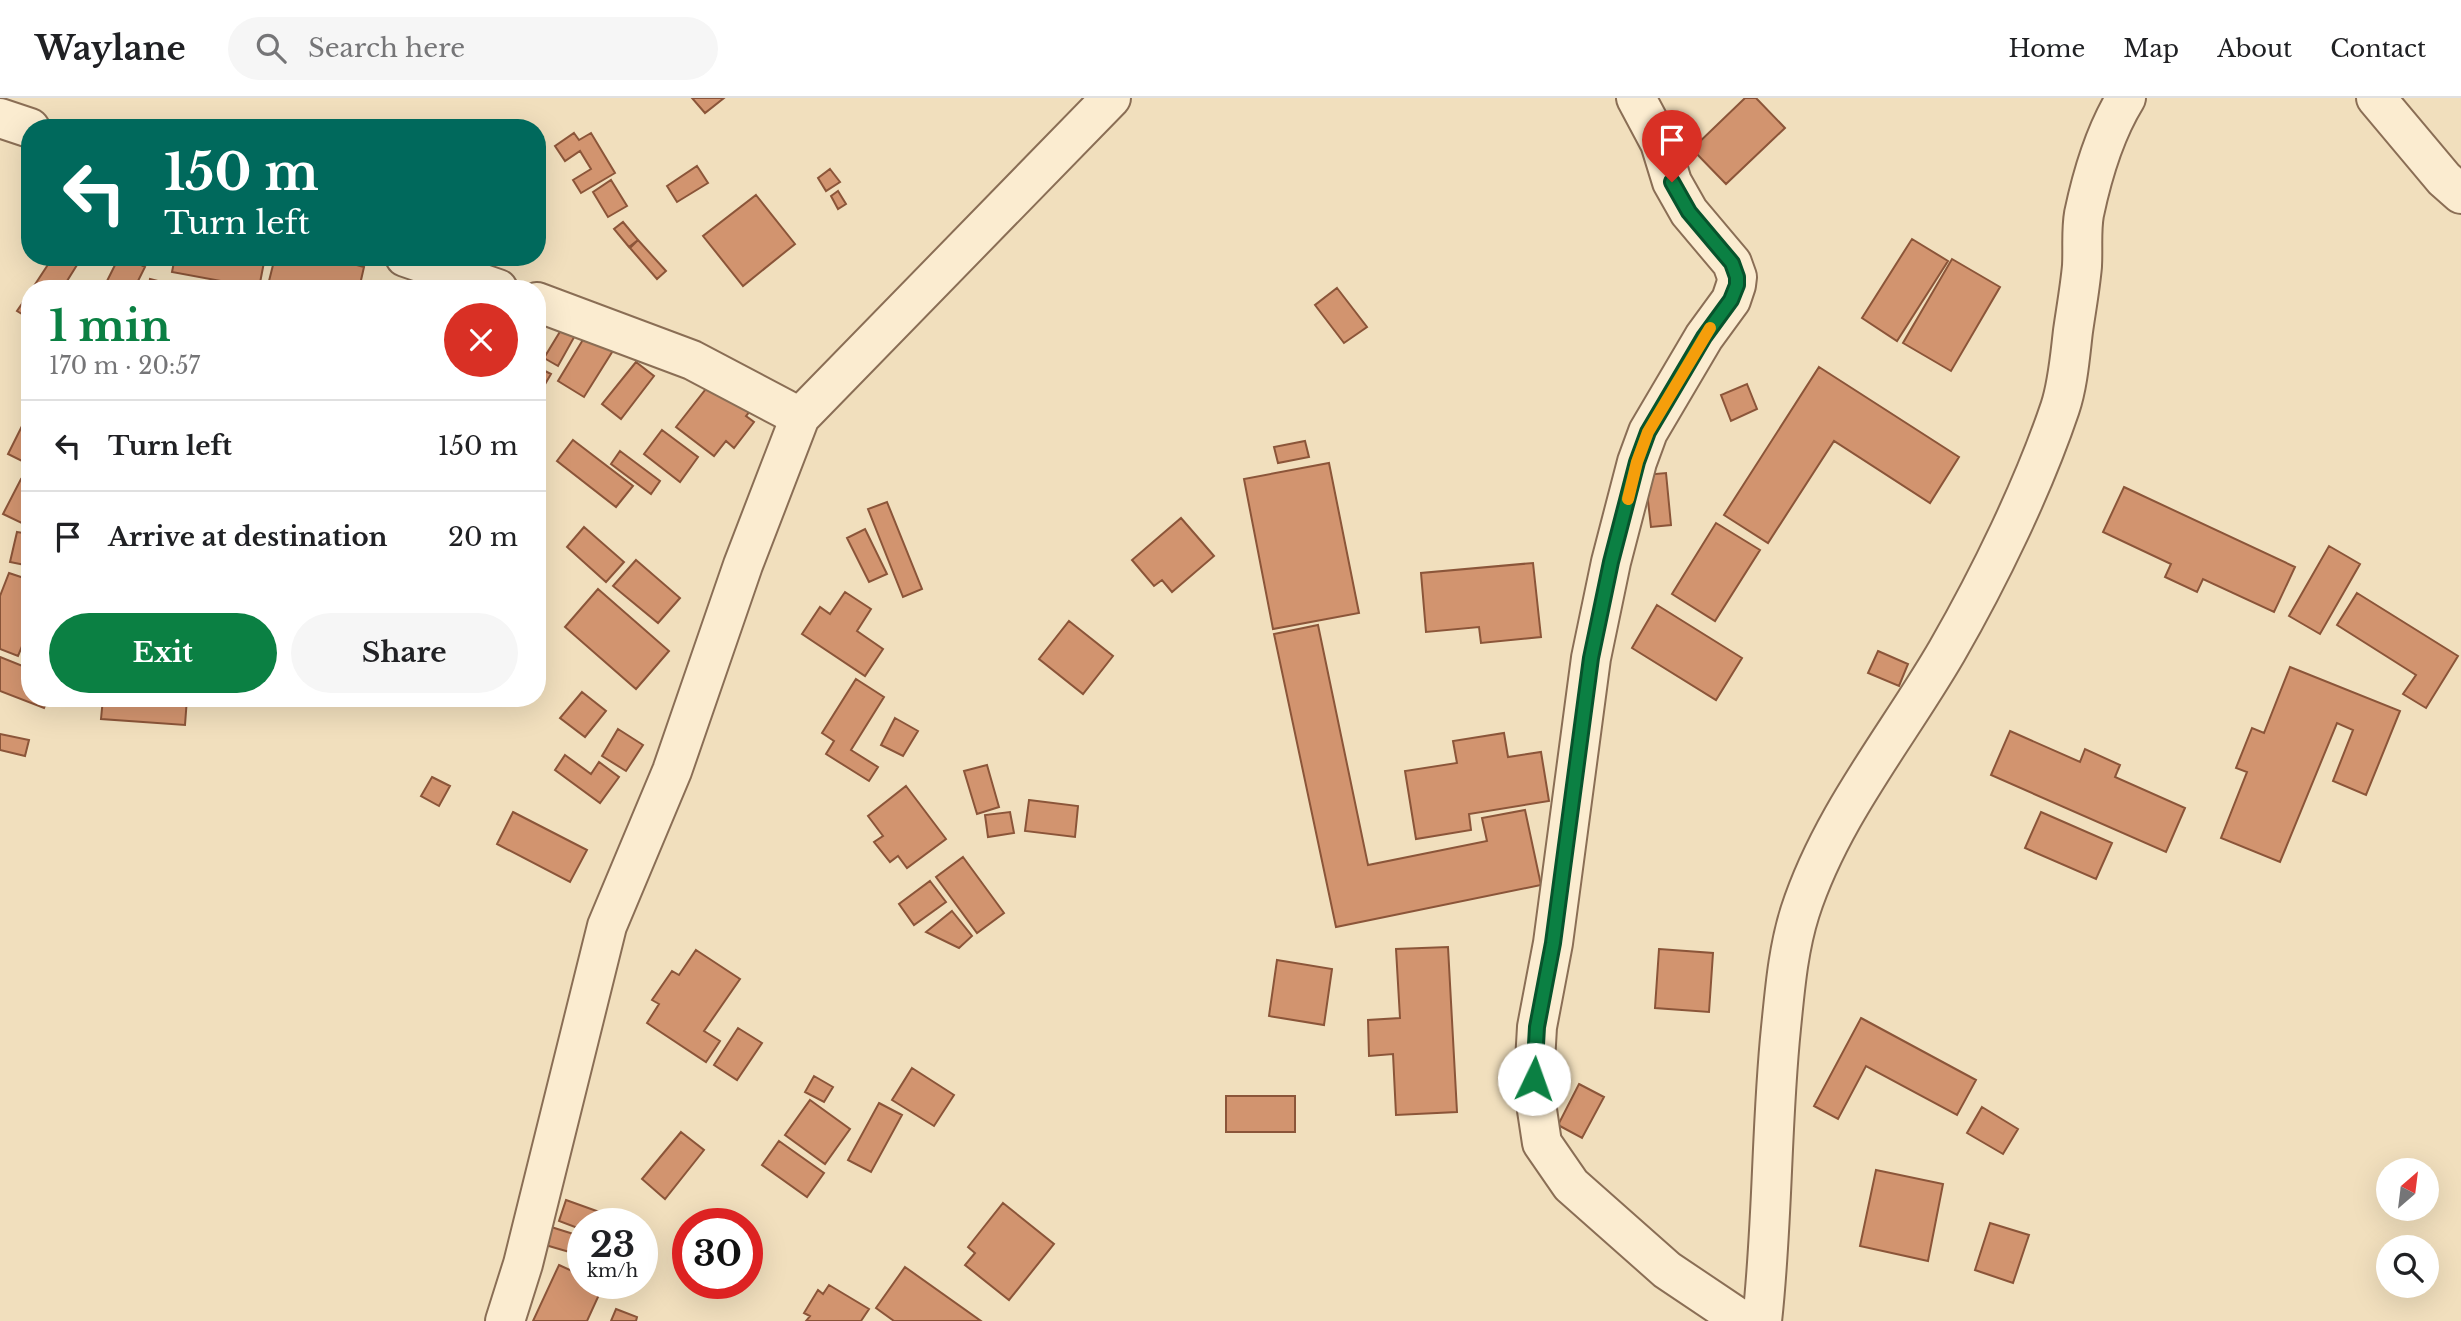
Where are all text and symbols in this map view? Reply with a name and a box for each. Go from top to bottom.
search box [228,17,718,80]
text: Waylane [35,28,186,69]
icon: search [252,29,290,67]
text: Search here [308,32,465,64]
text: Home [2009,34,2085,63]
text: Map [2123,34,2179,63]
text: About [2217,34,2292,63]
text: Contact [2330,34,2426,63]
pin [1642,110,1702,182]
icon: arrive [1653,121,1691,159]
text: 150 m [164,142,319,203]
icon: left [49,147,140,238]
text: Turn left [164,203,310,243]
text: 1 min [49,300,171,352]
button: close [444,303,518,377]
text: 170 m · 20:57 [49,352,200,380]
icon: left [49,427,87,465]
text: Turn left [108,430,232,462]
text: 150 m [438,430,518,462]
icon: arrive [49,518,87,556]
text: Arrive at destination [108,521,388,553]
text: 20 m [448,521,518,553]
button: Exit [49,613,277,693]
button: Share [291,613,518,693]
position arrow [1497,1042,1571,1116]
north arrow [2376,1158,2440,1222]
map controls [2376,1158,2439,1298]
speed limit sign: 30 [672,1208,763,1299]
text: 23 [590,1223,635,1266]
button: search [2376,1235,2439,1298]
text: km/h [587,1260,638,1282]

